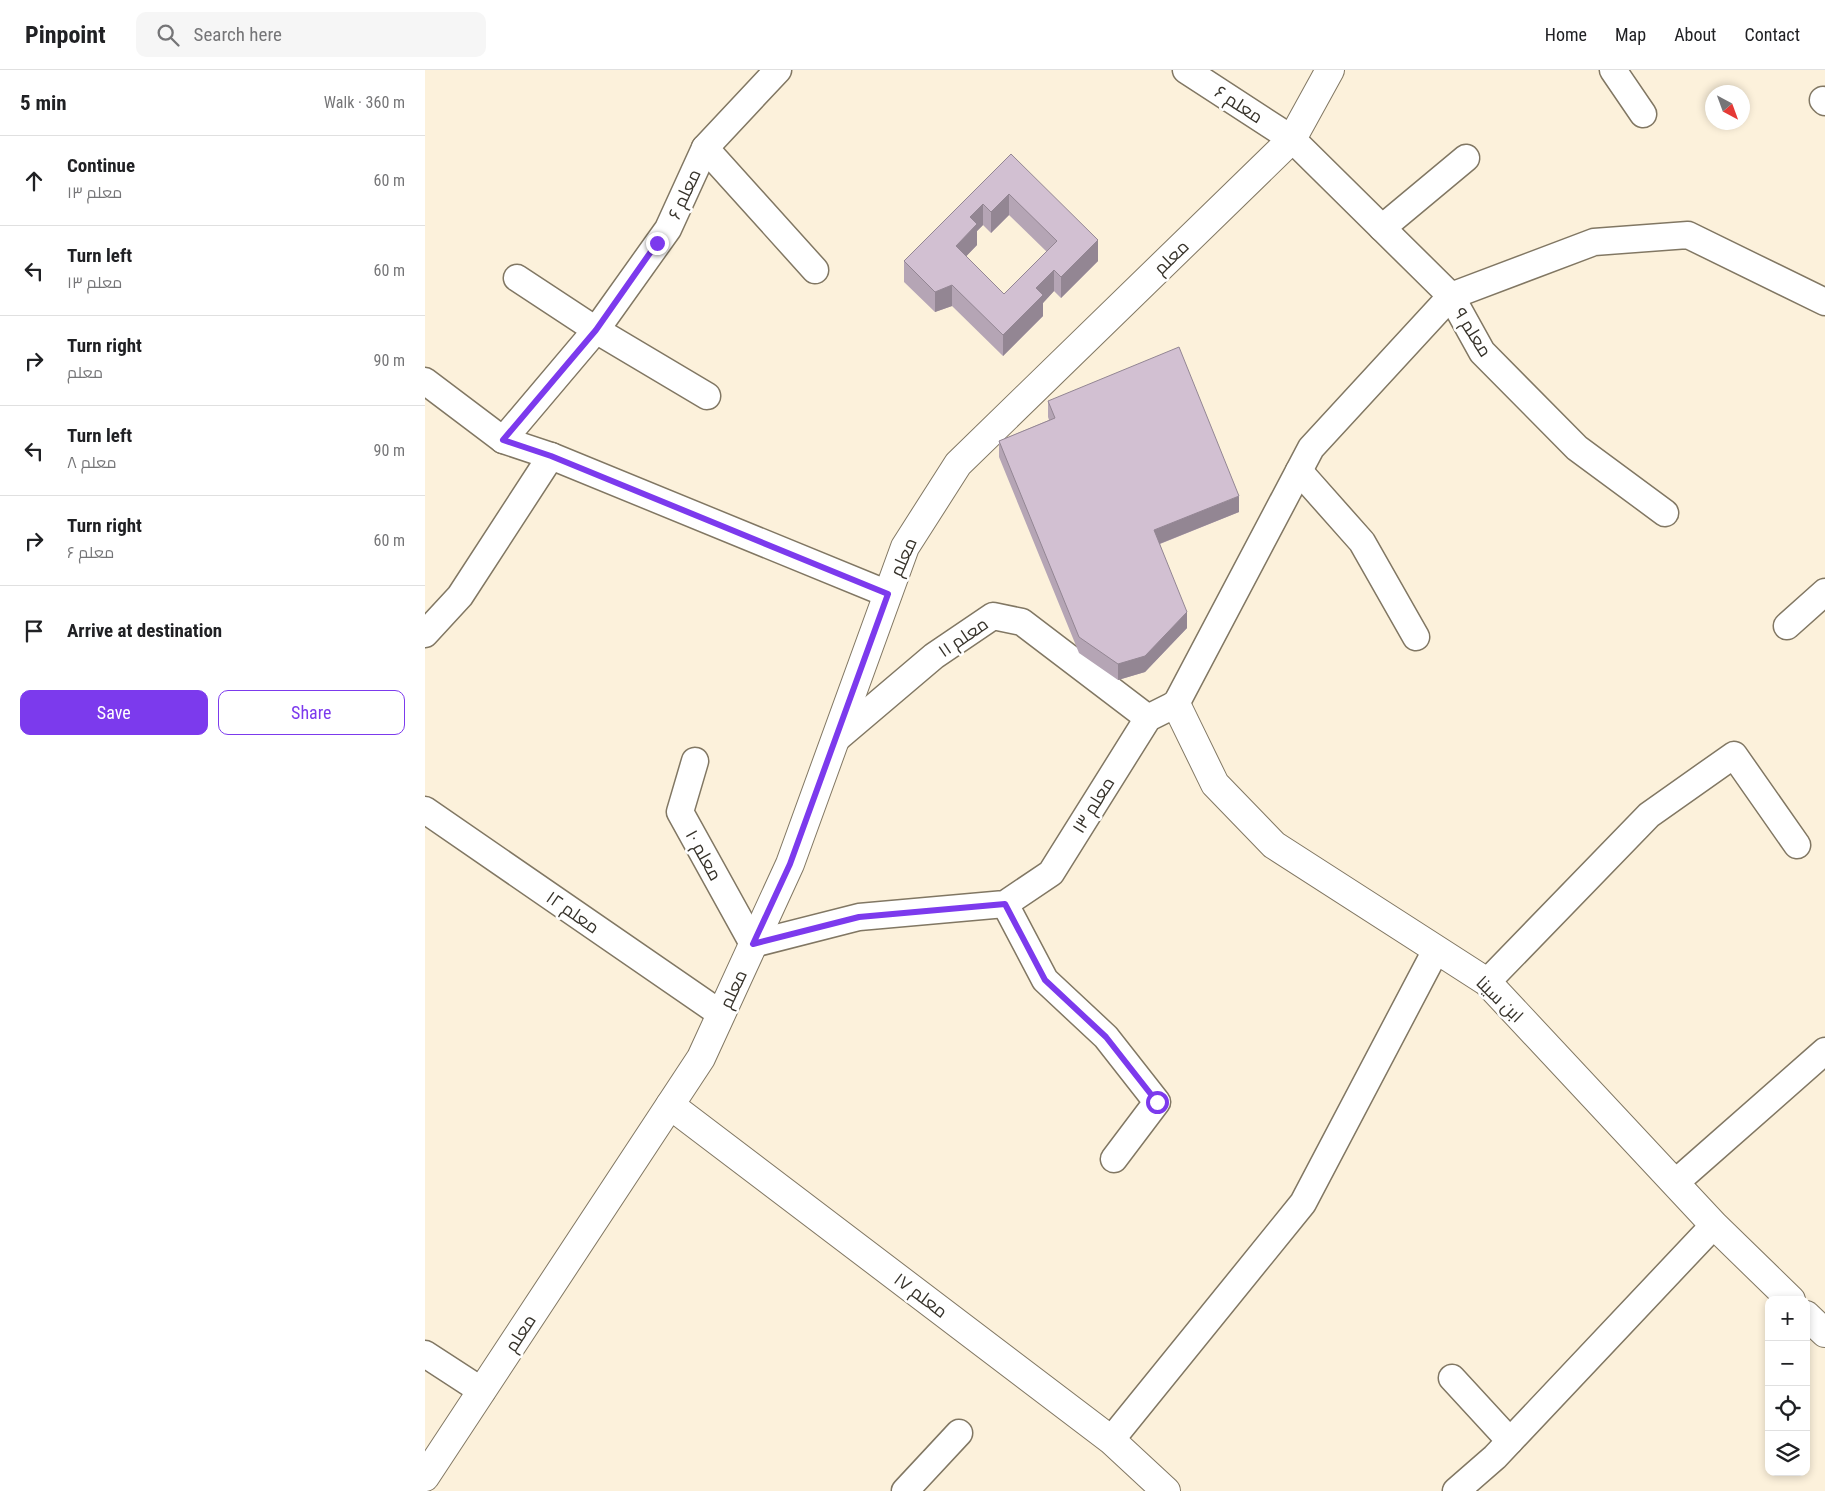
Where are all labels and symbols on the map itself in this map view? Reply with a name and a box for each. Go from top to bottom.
street label: معلم ۶ [1210,81,1267,129]
north arrow [1705,85,1750,130]
street label: معلم ۶ [663,165,707,223]
route end [646,232,669,255]
street label: معلم [1149,235,1194,280]
street label: معلم ۹ [1448,304,1496,361]
street label: معلم [885,534,923,581]
street label: معلم ۱۱ [934,613,993,663]
street label: معلم ۱۳ [1068,773,1120,838]
street label: معلم ۱۰ [680,826,726,885]
street label: معلم ۱۲ [541,886,603,939]
street label: معلم [715,966,753,1013]
street label: ابن سینا [1471,972,1528,1027]
route start [1146,1091,1169,1114]
street label: معلم ۱۷ [889,1268,952,1323]
street label: معلم [500,1310,541,1357]

